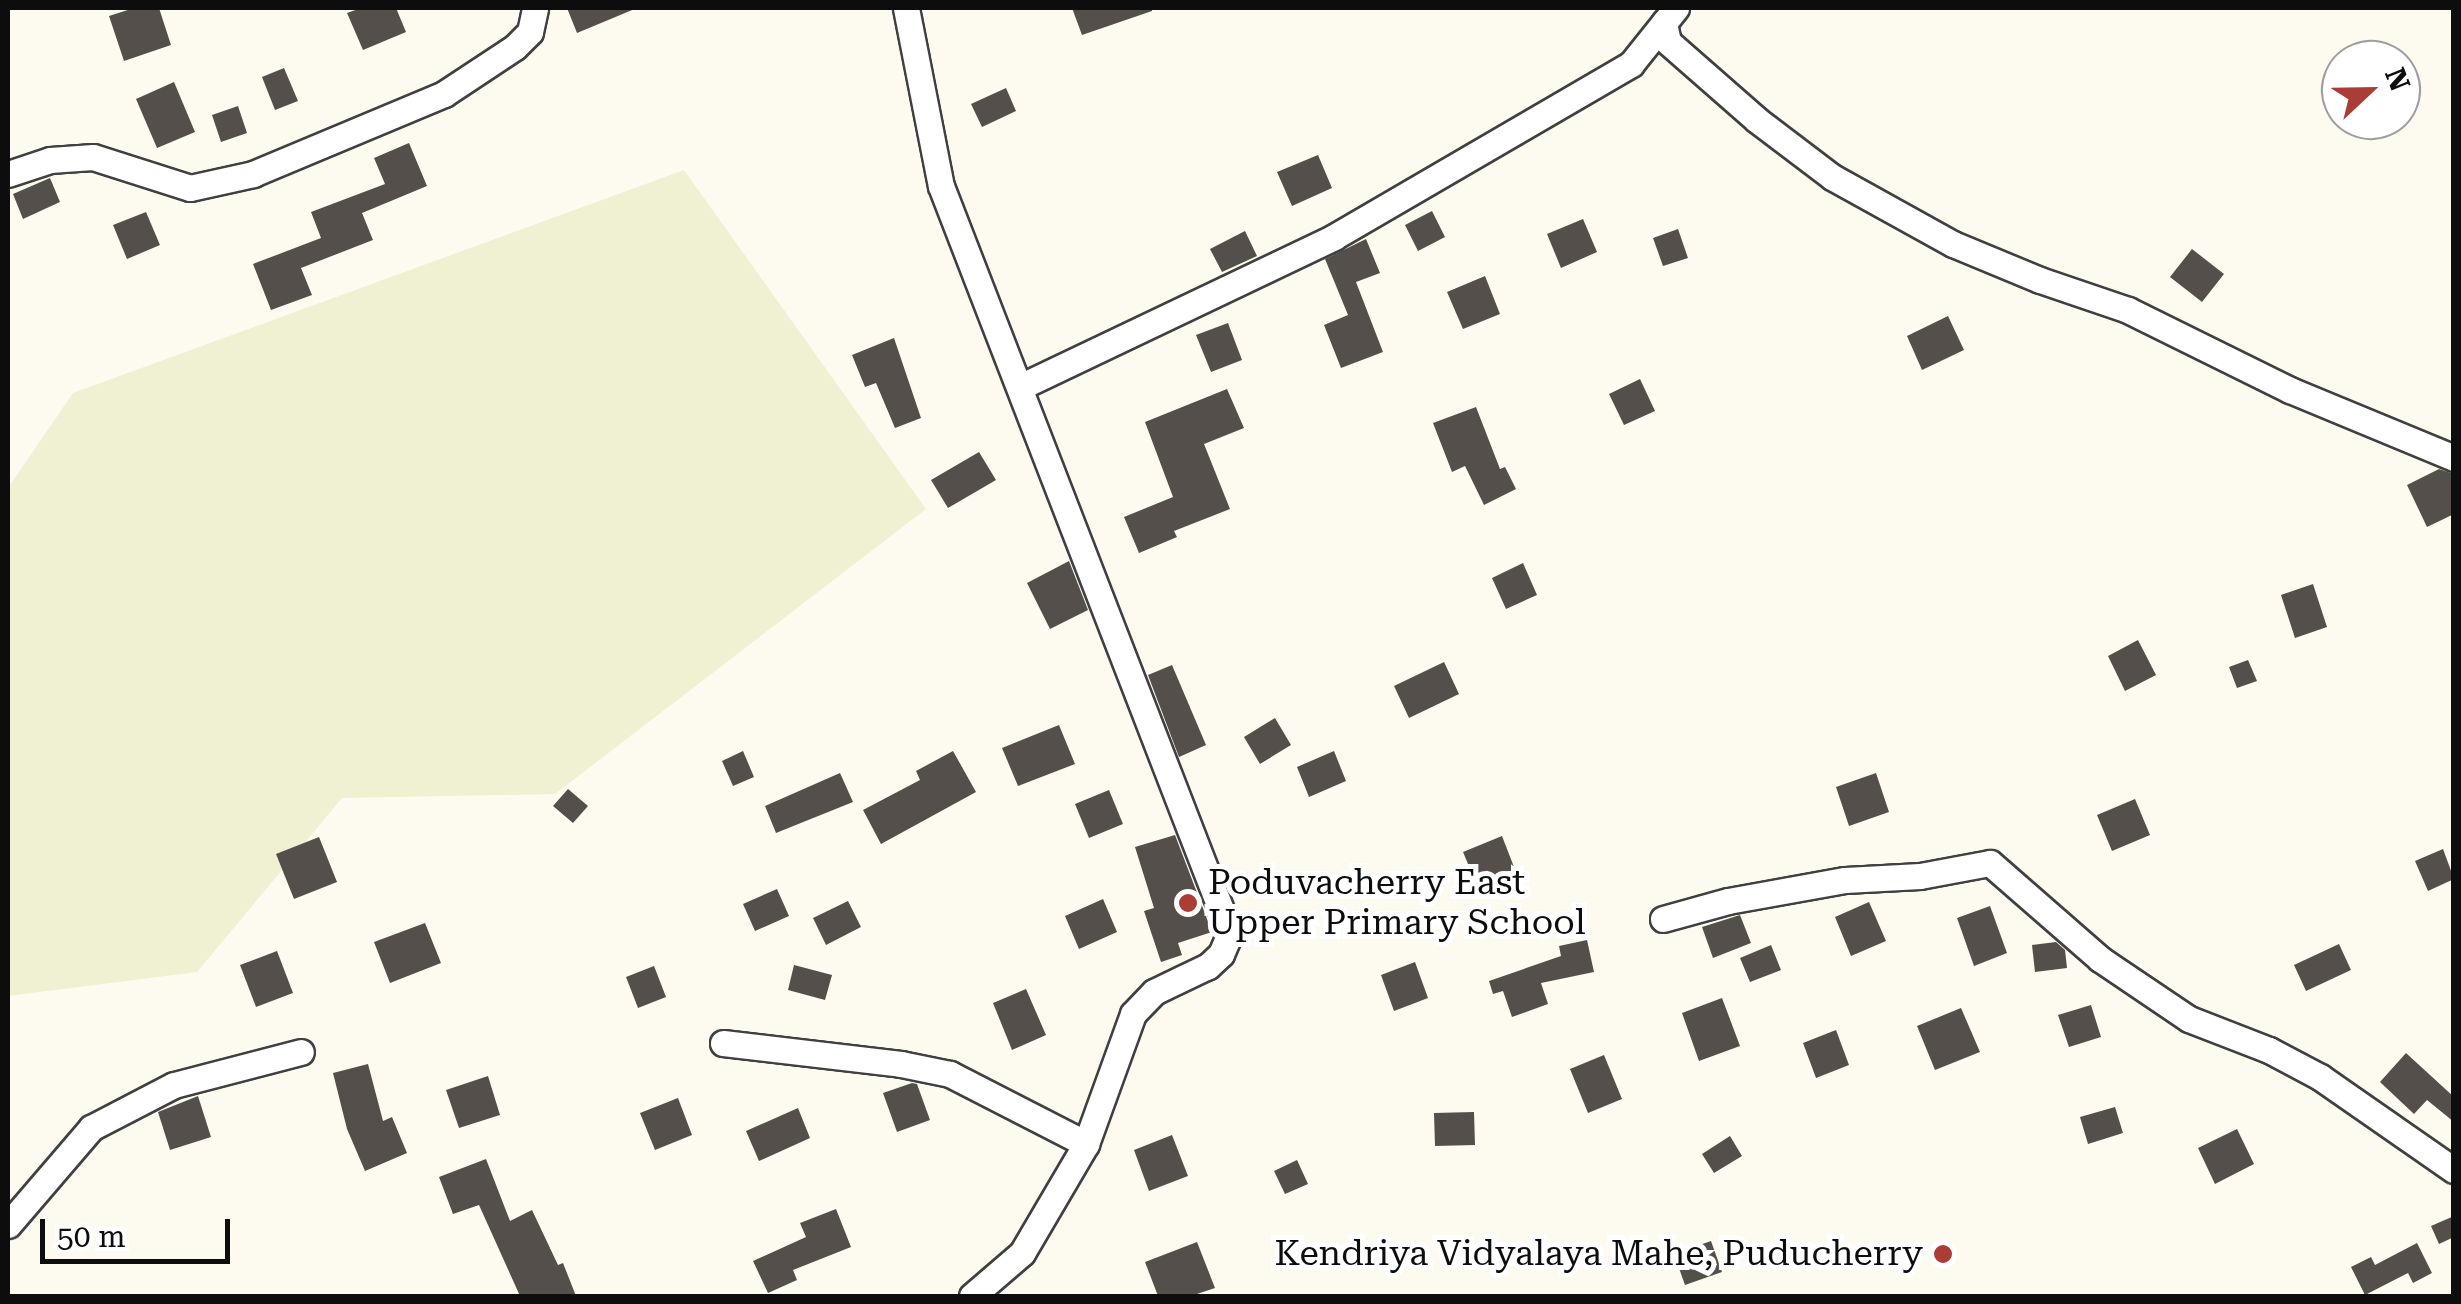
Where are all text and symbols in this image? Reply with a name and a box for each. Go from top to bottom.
north arrow [2321,40,2421,140]
text: N [2378,63,2417,96]
place label: Poduvacherry East Upper Primary School [1208,862,1586,944]
marker: Poduvacherry East Upper Primary School [1177,892,1199,914]
scale bar [45,1199,235,1261]
text: 50 m [57,1219,126,1254]
place label: Kendriya Vidyalaya Mahe, Puducherry [1275,1233,1923,1275]
marker: Kendriya Vidyalaya Mahe, Puducherry [1932,1243,1954,1265]

